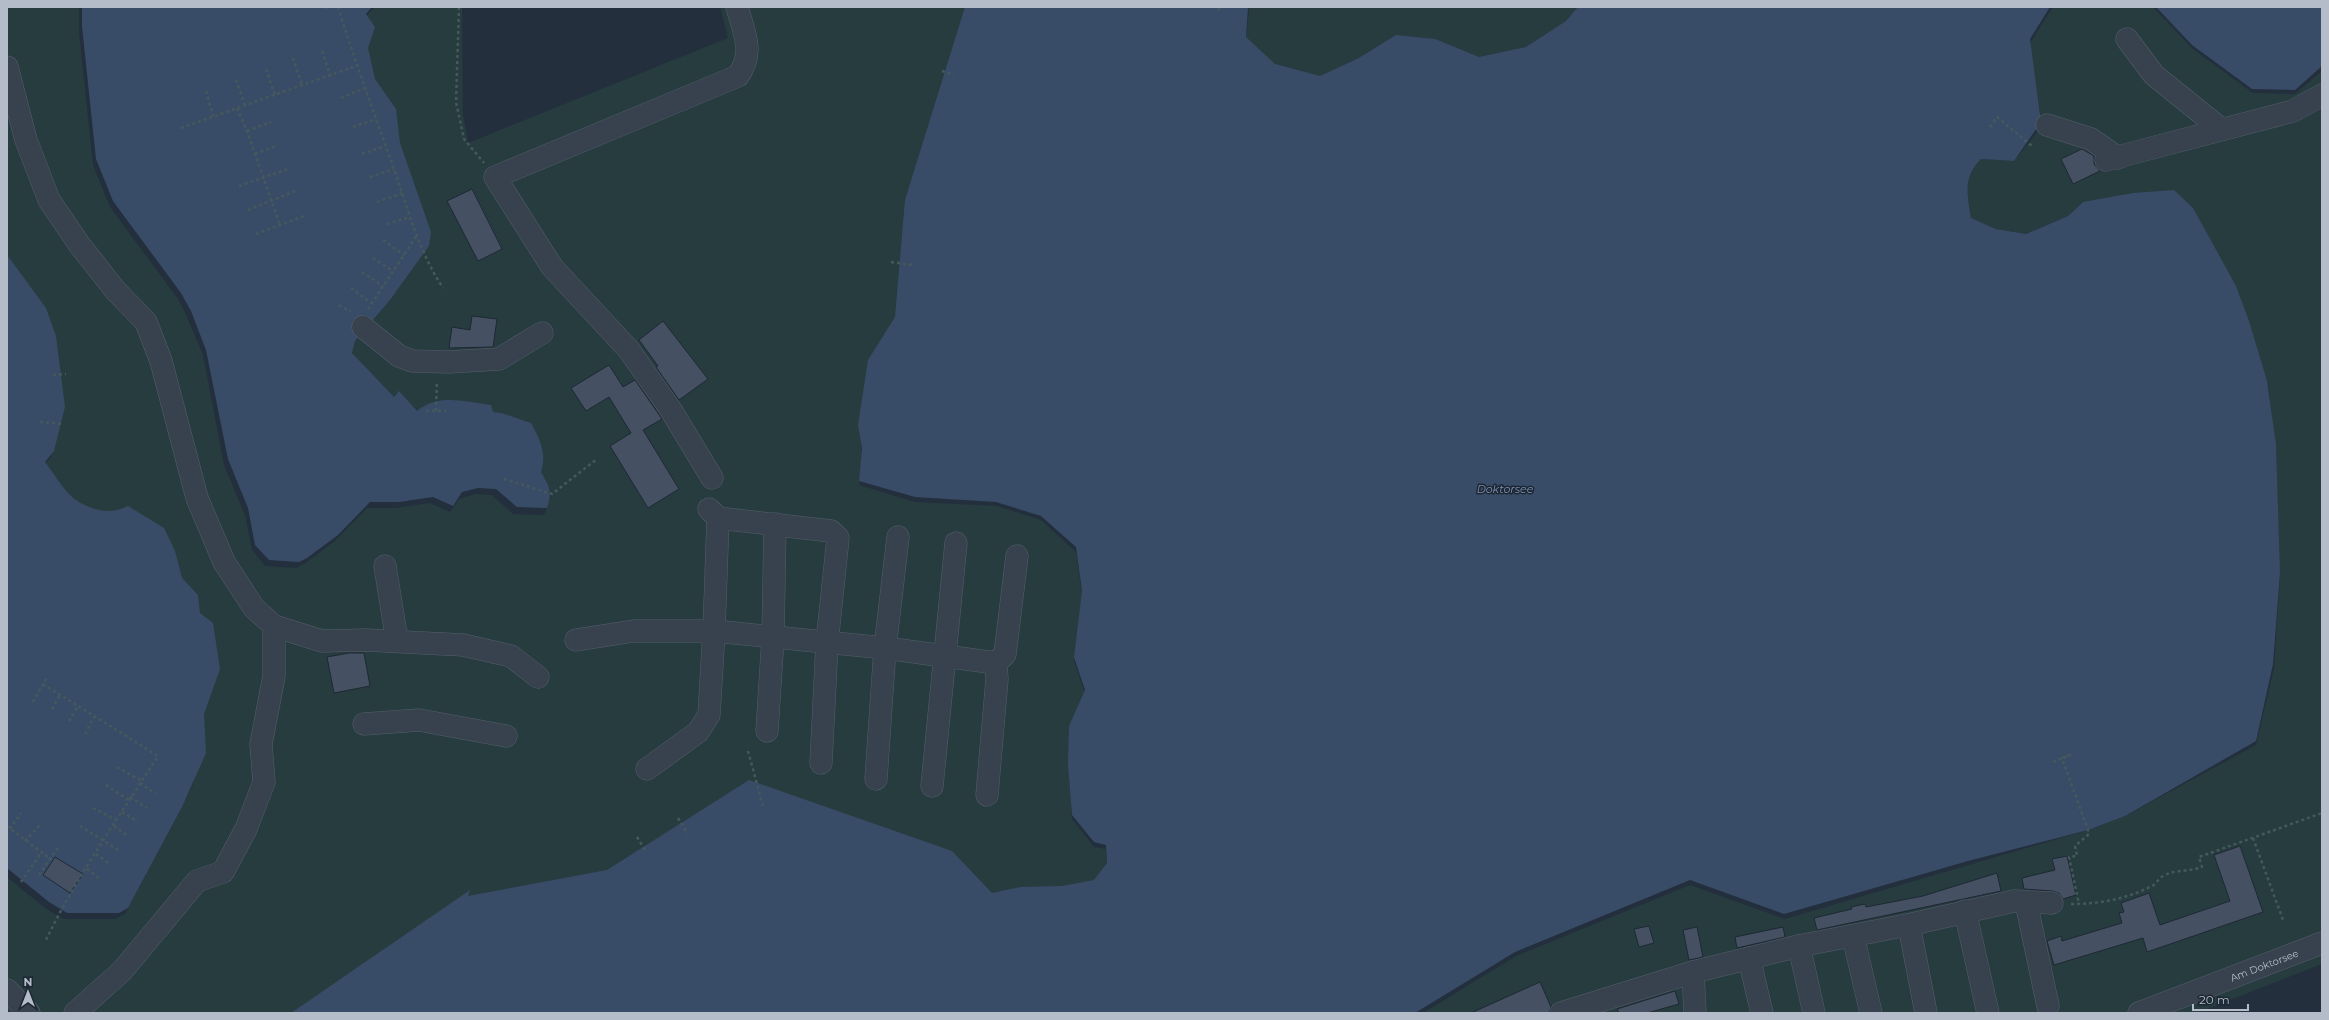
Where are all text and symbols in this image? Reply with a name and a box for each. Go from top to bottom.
water label: Doktorsee [1477,482,1534,496]
street label: Am Doktorsee [2228,946,2300,984]
north arrow [8,972,48,1012]
text: N [24,975,32,989]
scale bar [2193,986,2248,1012]
text: 20 m [2199,992,2230,1007]

